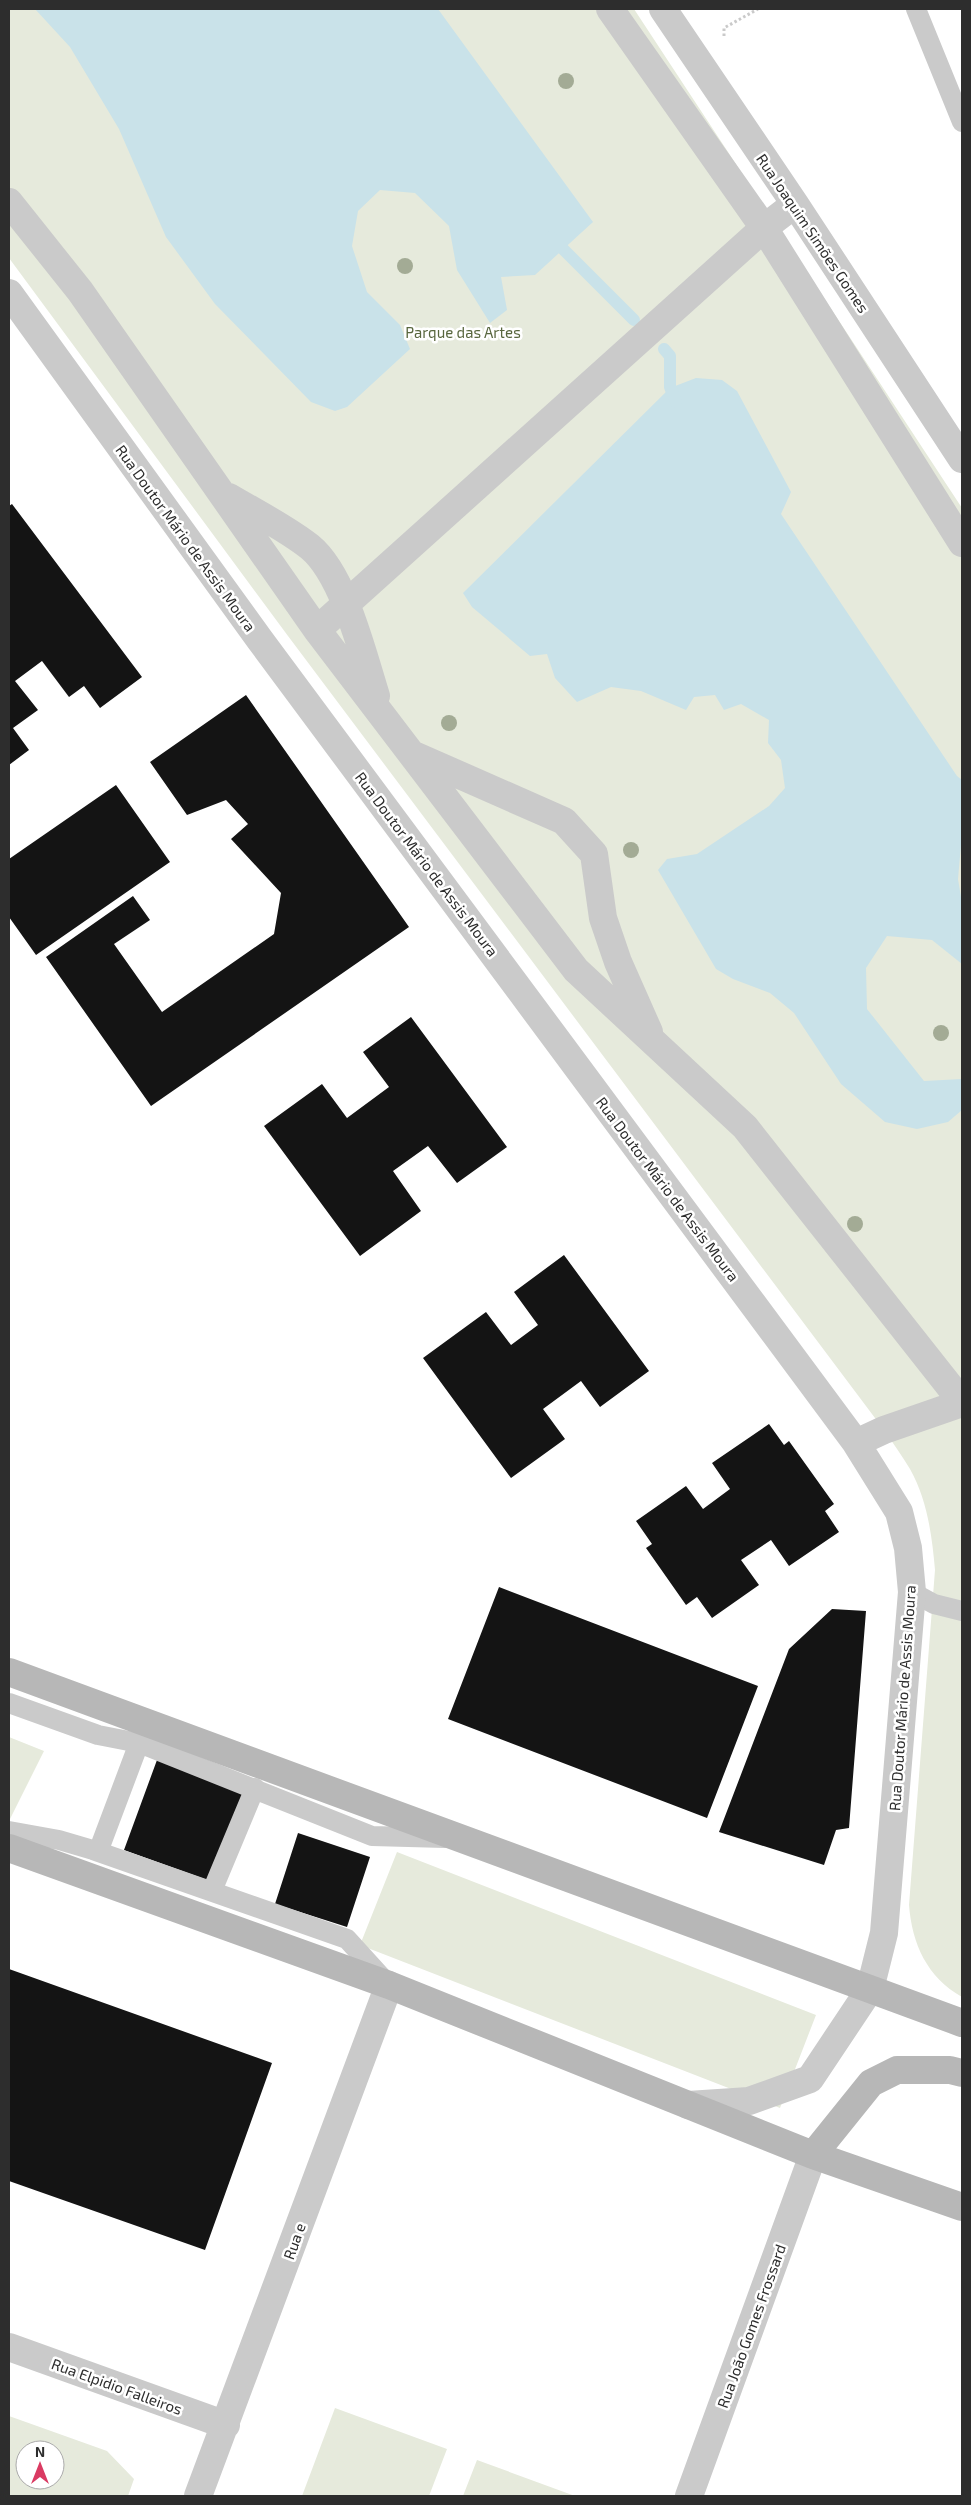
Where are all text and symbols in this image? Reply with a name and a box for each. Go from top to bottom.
street label: Rua Joaquim Simões Gomes [753,150,873,316]
park label: Parque das Artes [405,323,521,341]
street label: Rua Doutor Mário de Assis Moura [112,441,260,635]
street label: Rua Doutor Mário de Assis Moura [352,768,502,960]
street label: Rua Doutor Mário de Assis Moura [593,1093,743,1285]
street label: Rua Doutor Mário de Assis Moura [885,1585,919,1811]
street label: Rua e [279,2220,309,2262]
street label: Rua João Gomes Frossard [713,2242,789,2410]
street label: Rua Elpidio Falleiros [49,2354,185,2418]
north arrow [15,2440,65,2490]
text: N [35,2443,45,2460]

